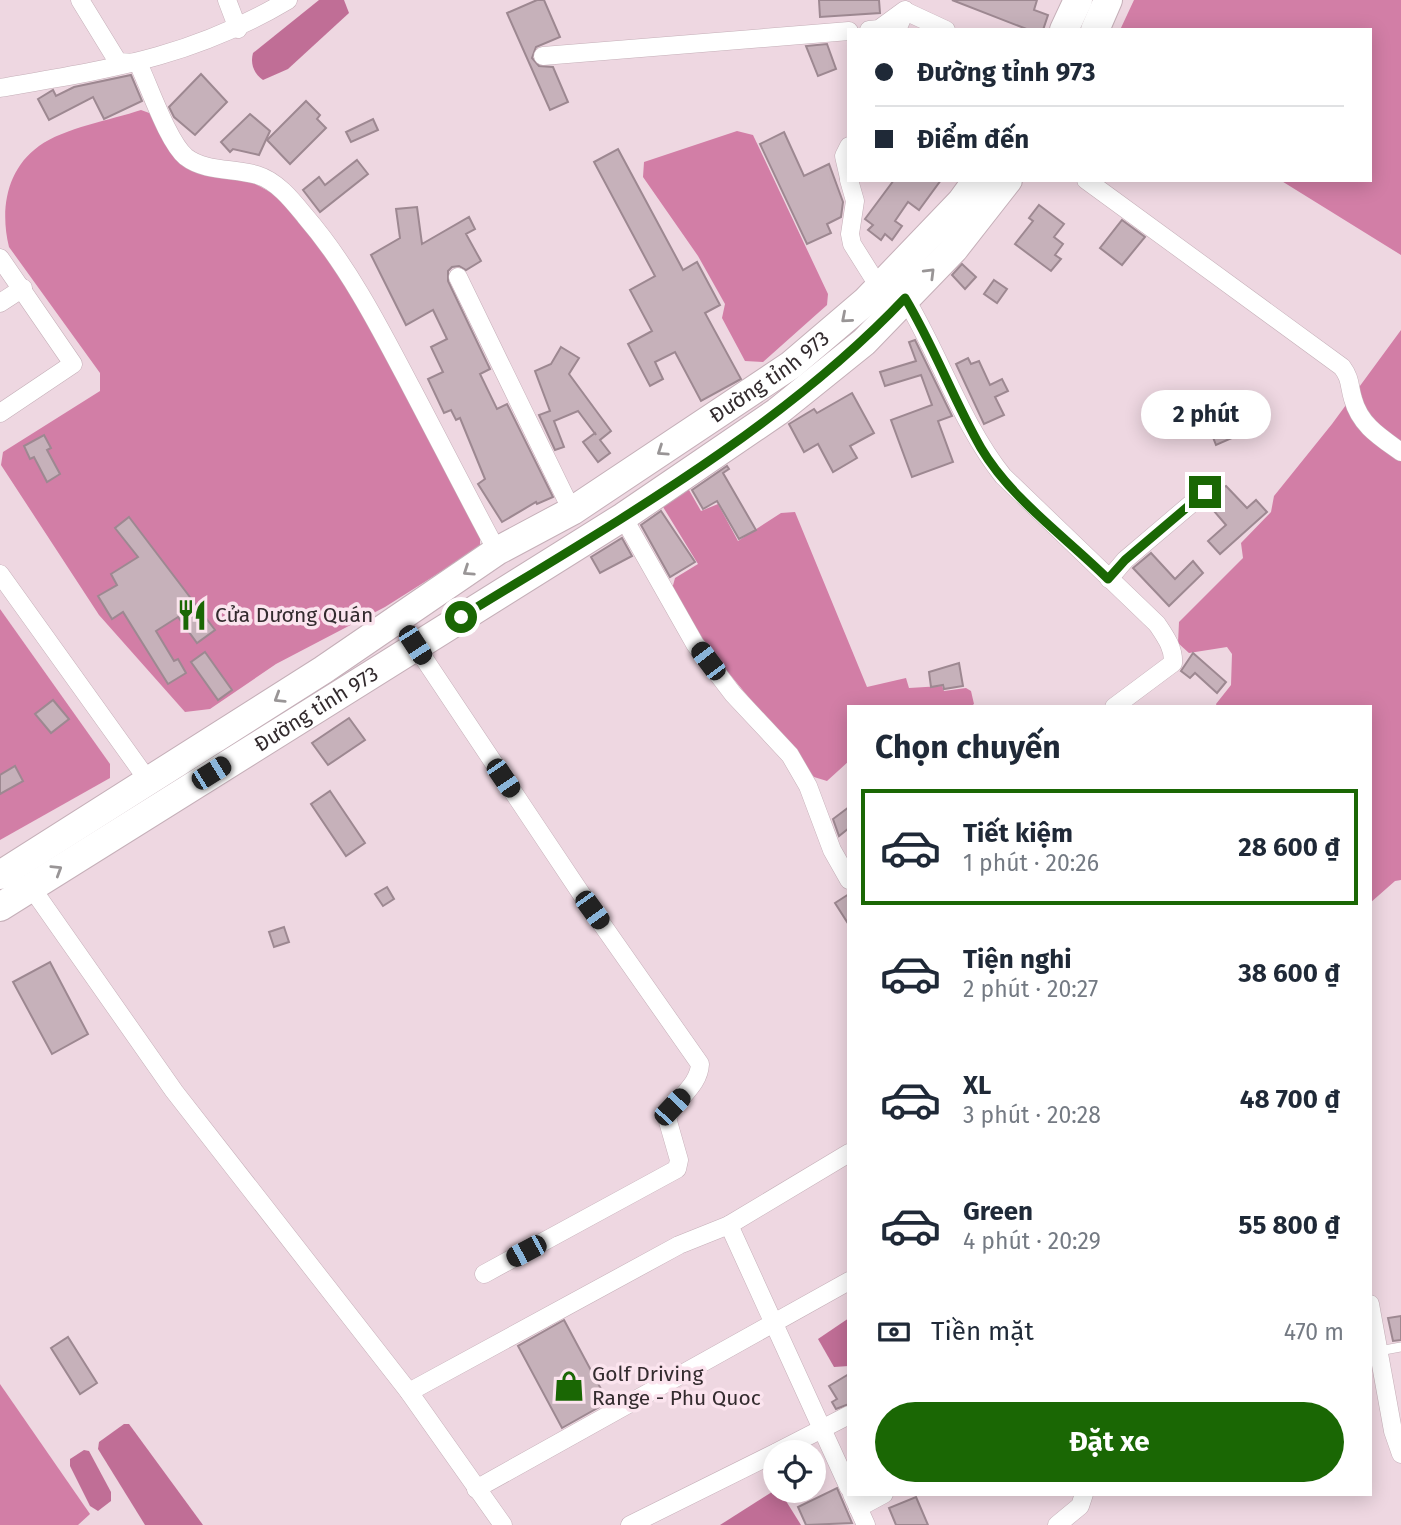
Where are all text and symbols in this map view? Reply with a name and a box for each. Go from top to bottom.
text: Đường tỉnh 973 [917,57,1096,88]
text: Điểm đến [917,124,1029,155]
one-way arrow [922,268,935,281]
one-way arrow [841,310,854,322]
street label: Đường tỉnh 973 [705,325,835,429]
callout: 2 phút [1140,391,1270,440]
text: 2 phút [1173,400,1239,428]
one-way arrow [656,443,669,456]
route end [1189,476,1221,508]
one-way arrow [463,563,476,575]
restaurant icon: Cửa Dương Quán [175,598,209,632]
route start [445,601,477,633]
place label: Cửa Dương Quán [215,602,373,628]
car [395,622,436,668]
car [687,638,730,684]
street label: Đường tỉnh 973 [249,661,383,758]
one-way arrow [274,689,287,702]
text: Chọn chuyến [875,728,1061,766]
car [188,753,235,793]
car [483,755,524,801]
icon: car [879,816,942,879]
text: Tiết kiệm [963,818,1073,849]
text: 28 600 ₫ [1238,832,1340,863]
text: 1 phút · 20:26 [963,849,1099,877]
one-way arrow [50,866,63,879]
car [572,887,613,933]
icon: car [879,942,942,1005]
text: Tiện nghi [963,944,1072,975]
text: 38 600 ₫ [1238,958,1340,989]
text: 2 phút · 20:27 [963,975,1098,1003]
icon: car [879,1068,942,1131]
text: XL [963,1070,991,1101]
car [650,1084,695,1130]
text: 48 700 ₫ [1240,1084,1340,1115]
text: 3 phút · 20:28 [963,1101,1101,1129]
icon: car [879,1194,942,1257]
text: Green [963,1196,1033,1227]
text: 55 800 ₫ [1239,1210,1340,1241]
text: 4 phút · 20:29 [963,1227,1101,1255]
car [503,1232,550,1270]
icon: cash [875,1313,913,1351]
text: Tiền mặt [931,1316,1034,1347]
text: 470 m [1284,1318,1344,1346]
place label: Golf Driving Range - Phu Quoc [592,1361,761,1411]
shop icon: Golf Driving Range - Phu Quoc [552,1369,586,1403]
button: Đặt xe [875,1402,1344,1482]
map controls [763,1440,826,1503]
button: locate [763,1440,826,1503]

